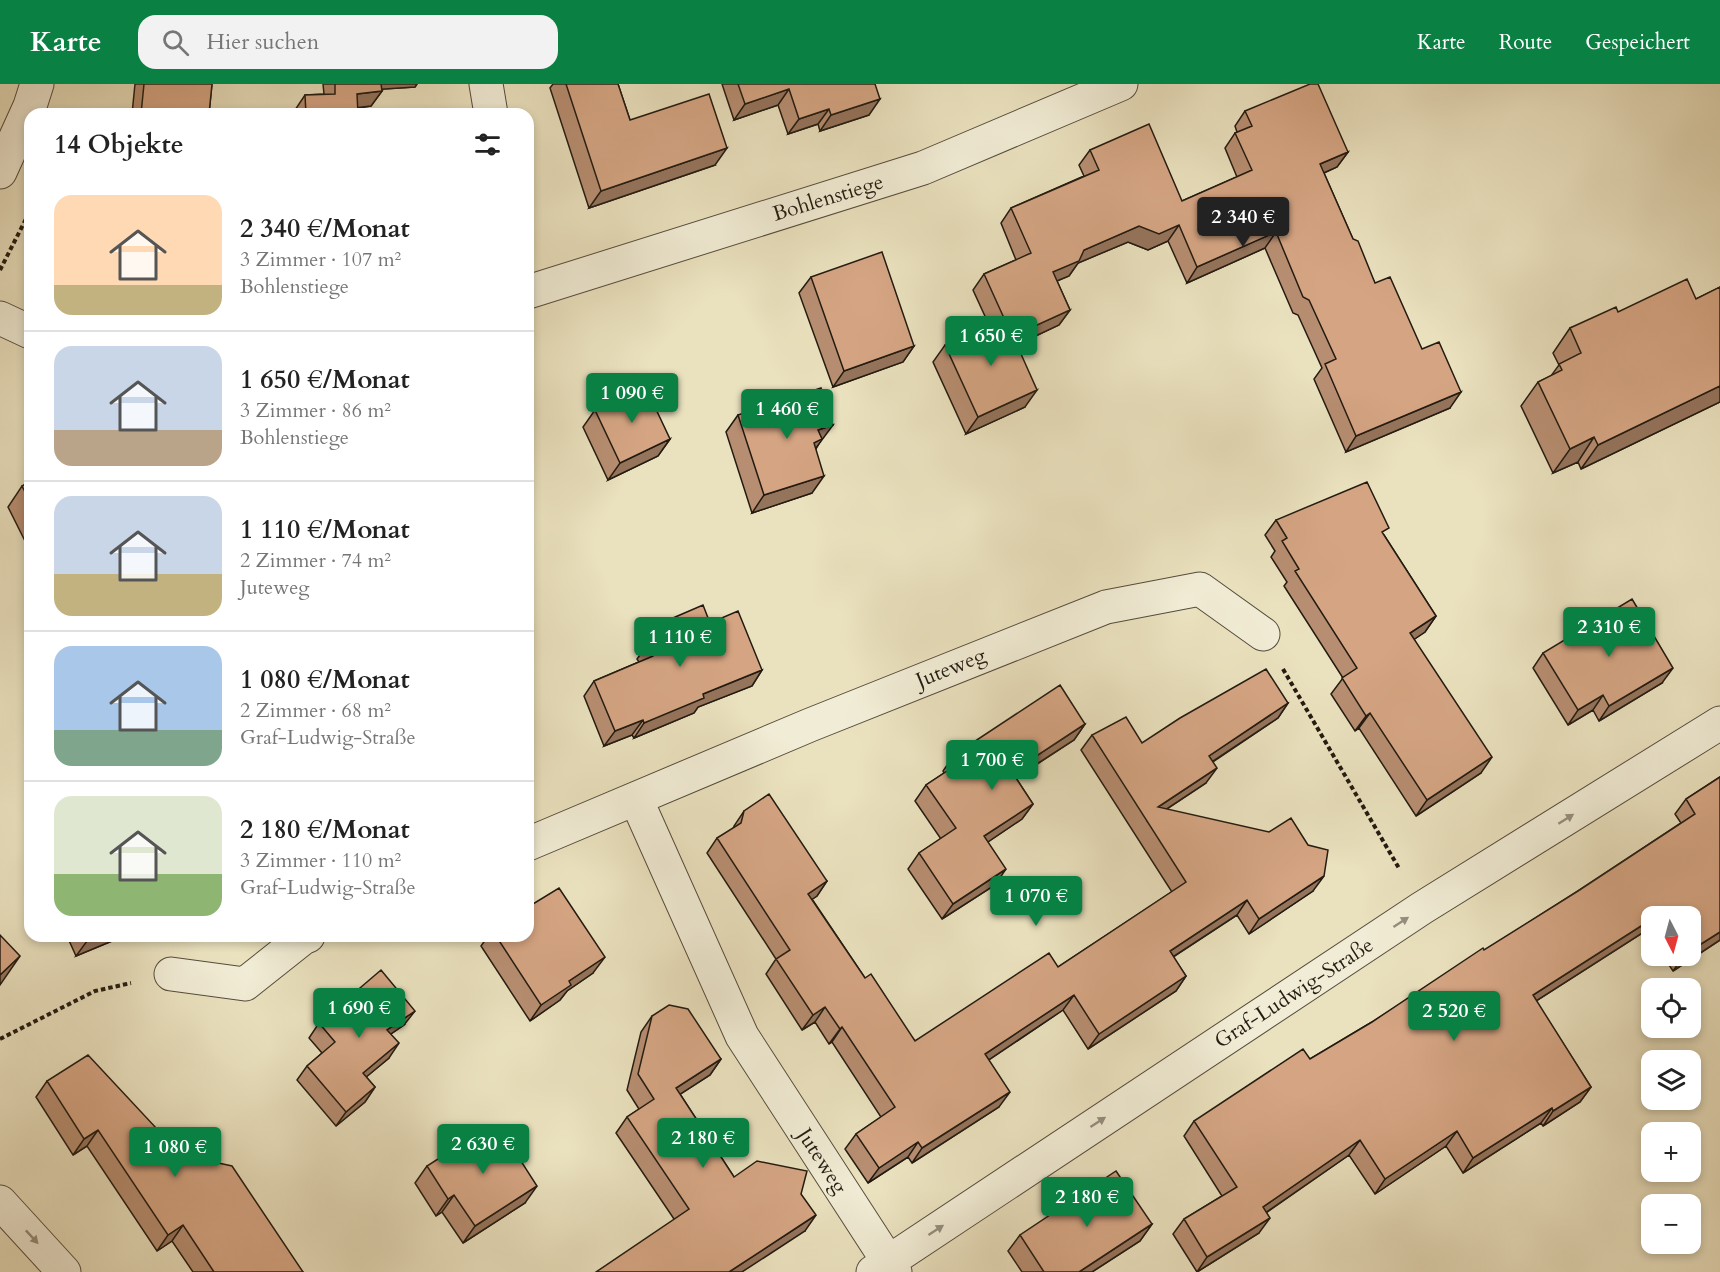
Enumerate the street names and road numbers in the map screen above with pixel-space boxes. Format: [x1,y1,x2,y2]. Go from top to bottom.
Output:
street label: Bohlenstiege [769,167,887,229]
street label: Juteweg [909,641,990,696]
street label: Graf-Ludwig-Straße [1209,931,1379,1055]
street label: Juteweg [788,1120,854,1200]

